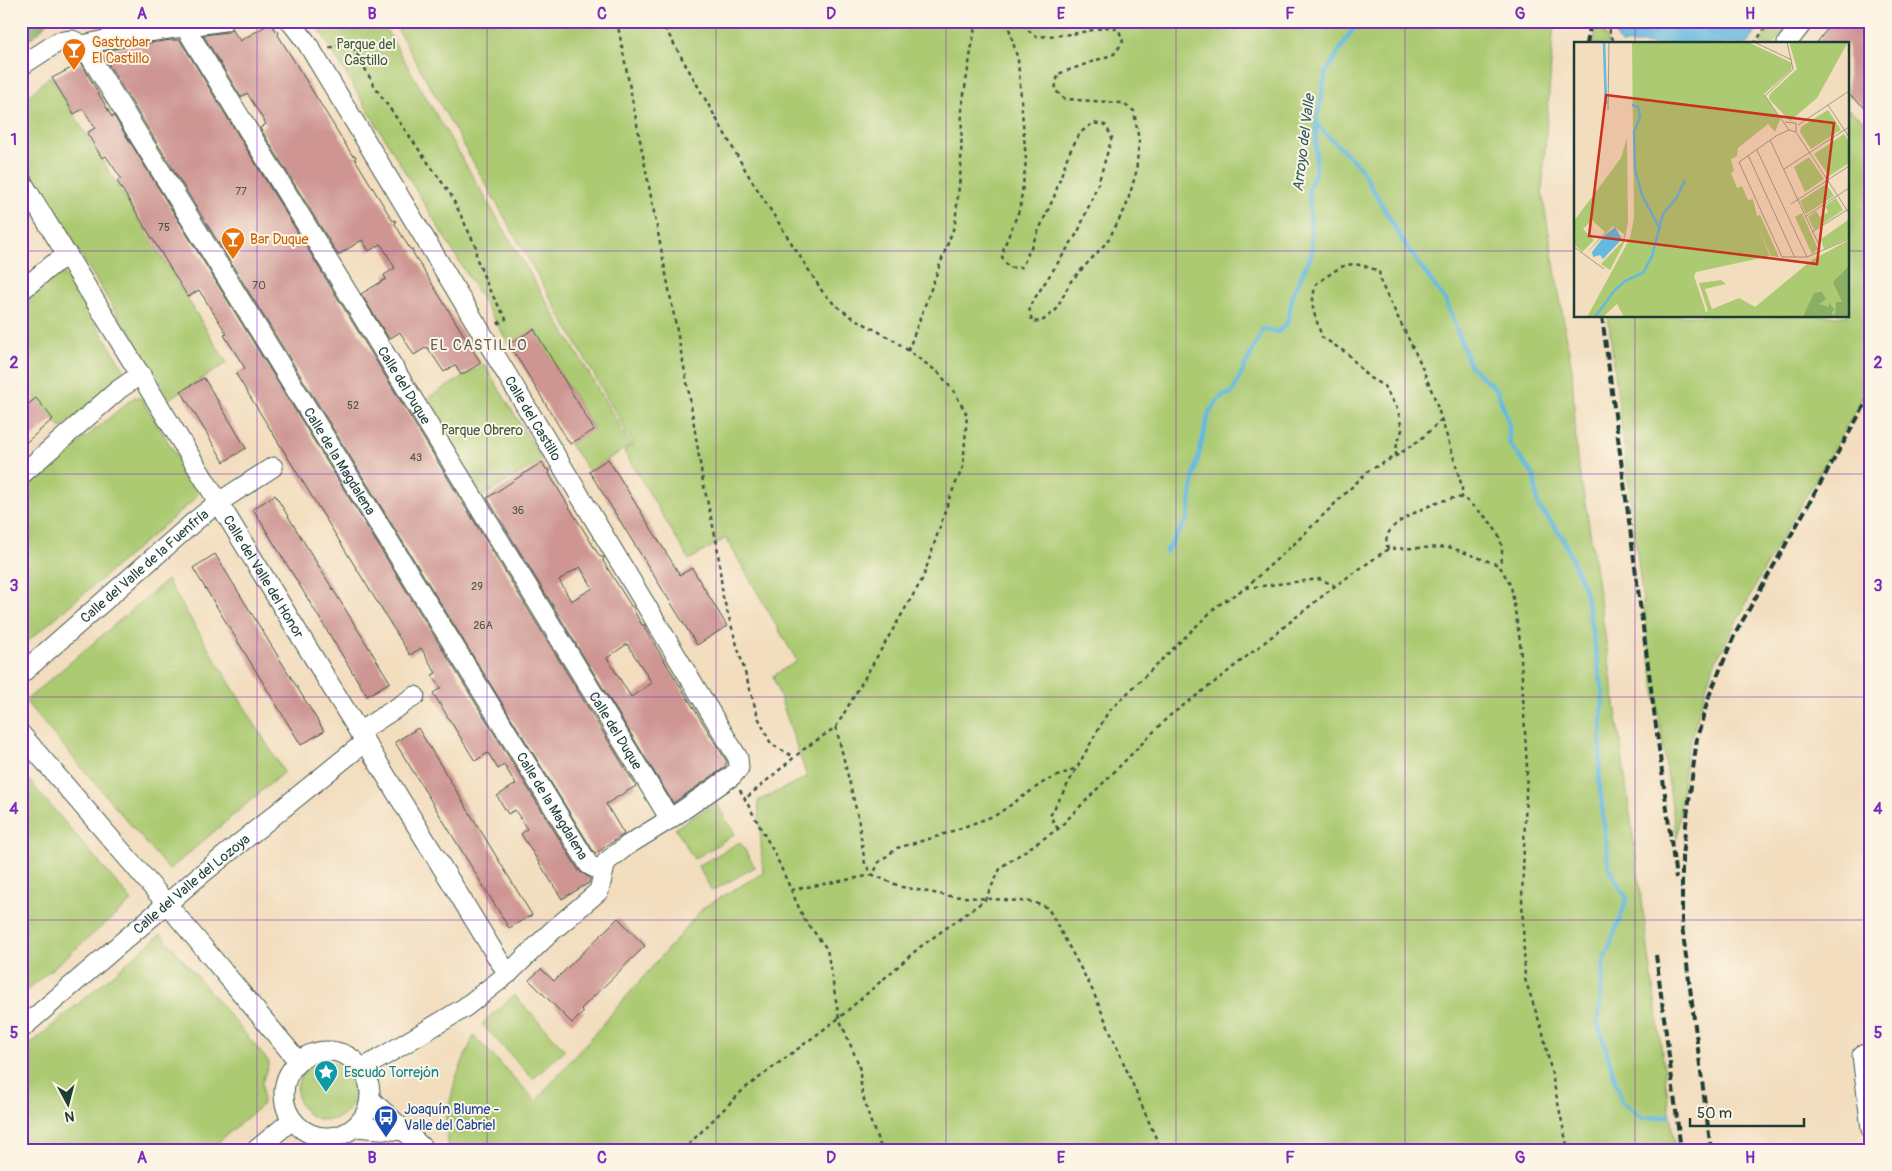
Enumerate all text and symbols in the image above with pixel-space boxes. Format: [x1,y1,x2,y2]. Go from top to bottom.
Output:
text: A [137,4,148,24]
text: B [367,4,377,24]
text: C [597,4,607,24]
text: D [826,4,836,24]
text: E [1057,4,1066,24]
text: F [1285,4,1295,24]
text: G [1515,4,1526,24]
text: H [1745,4,1755,24]
place label: Gastrobar El Castillo [92,34,150,67]
park label: Parque del Castillo [336,36,396,69]
bar icon: Gastrobar El Castillo [61,37,87,71]
inset map [1574,42,1850,318]
water label: Arroyo del Valle [1289,92,1320,193]
text: 1 [11,130,17,150]
text: 1 [1875,130,1881,150]
house number: 77 [235,185,247,198]
house number: 75 [158,221,170,234]
bar icon: Bar Duque [220,226,246,260]
place label: Bar Duque [250,231,309,248]
house number: 70 [252,279,266,292]
district label: EL CASTILLO [430,336,528,355]
street label: Calle del Duque [374,343,435,427]
text: 2 [10,353,19,373]
text: 2 [1874,353,1883,373]
street label: Calle del Castillo [501,373,565,464]
house number: 52 [347,399,359,412]
street label: Calle de la Magdalena [300,404,379,518]
park label: Parque Obrero [441,422,523,439]
house number: 43 [410,451,422,464]
house number: 36 [512,504,524,517]
street label: Calle del Valle de la Fuenfría [77,505,212,626]
street label: Calle del Valle del Honor [220,512,308,641]
text: 3 [10,576,19,596]
text: 3 [1874,576,1883,596]
house number: 29 [471,580,483,593]
house number: 26A [473,619,493,632]
street label: Calle del Duque [586,689,646,773]
street label: Calle de la Magdalena [513,749,592,863]
text: 4 [9,799,19,819]
text: 4 [1873,799,1883,819]
street label: Calle del Valle del Lozoya [130,830,253,937]
text: 5 [10,1023,19,1043]
text: 5 [1874,1023,1883,1043]
place icon: Escudo Torrejón [313,1059,339,1093]
place label: Escudo Torrejón [344,1064,439,1081]
north arrow [42,1078,92,1128]
scale bar [1690,1096,1803,1128]
place label: Joaquín Blume - Valle del Cabriel [404,1101,499,1134]
bus stop icon: Joaquín Blume - Valle del Cabriel [373,1104,399,1138]
text: 50 m [1697,1104,1732,1123]
text: N [64,1107,75,1125]
text: A [137,1148,148,1168]
text: B [367,1148,377,1168]
text: C [597,1148,607,1168]
text: D [826,1148,836,1168]
text: E [1057,1148,1066,1168]
text: F [1285,1148,1295,1168]
text: G [1515,1148,1526,1168]
text: H [1745,1148,1755,1168]

